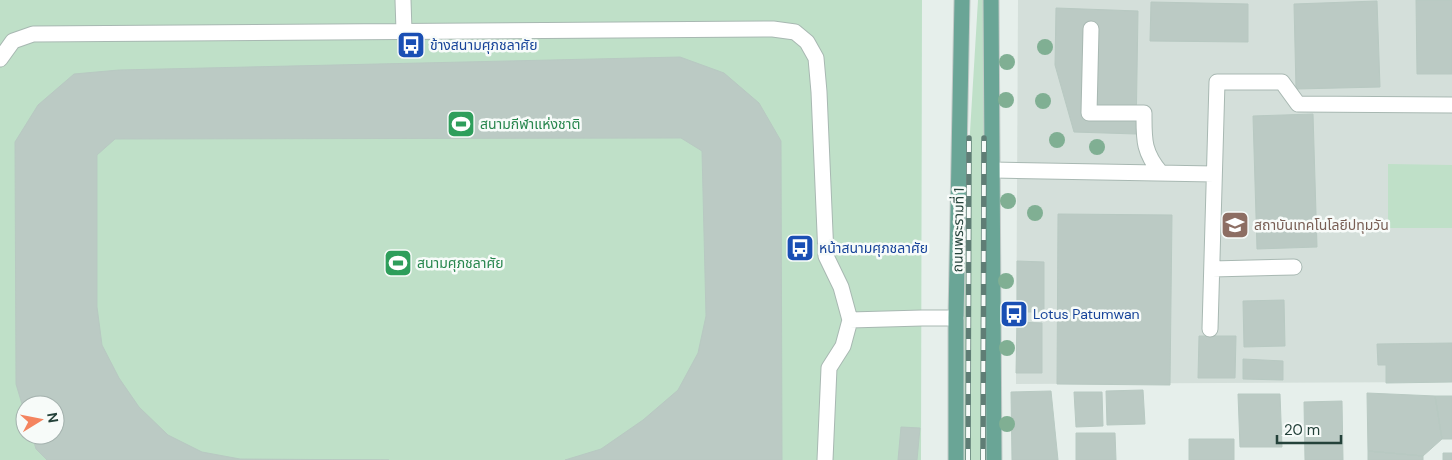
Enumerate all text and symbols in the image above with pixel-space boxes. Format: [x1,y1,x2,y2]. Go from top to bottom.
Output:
bus stop icon: ข้างสนามศุภชลาศัย [396,30,426,60]
place label: ข้างสนามศุภชลาศัย [430,36,537,54]
sports icon: สนามกีฬาแห่งชาติ [446,109,476,139]
place label: สนามกีฬาแห่งชาติ [480,115,580,133]
street label: ถนนพระรามที่ 1 [947,188,968,272]
school or university icon: สถาบันเทคโนโลยีปทุมวัน [1220,210,1250,240]
place label: สถาบันเทคโนโลยีปทุมวัน [1254,216,1389,234]
bus stop icon: หน้าสนามศุภชลาศัย [785,233,815,263]
place label: หน้าสนามศุภชลาศัย [819,239,928,257]
sports icon: สนามศุภชลาศัย [383,248,413,278]
place label: สนามศุภชลาศัย [417,254,504,272]
bus stop icon: Lotus Patumwan [999,299,1029,329]
place label: Lotus Patumwan [1033,305,1140,323]
north arrow [15,395,65,445]
text: N [43,411,63,424]
scale bar [1277,412,1341,444]
text: 20 m [1284,420,1320,440]

